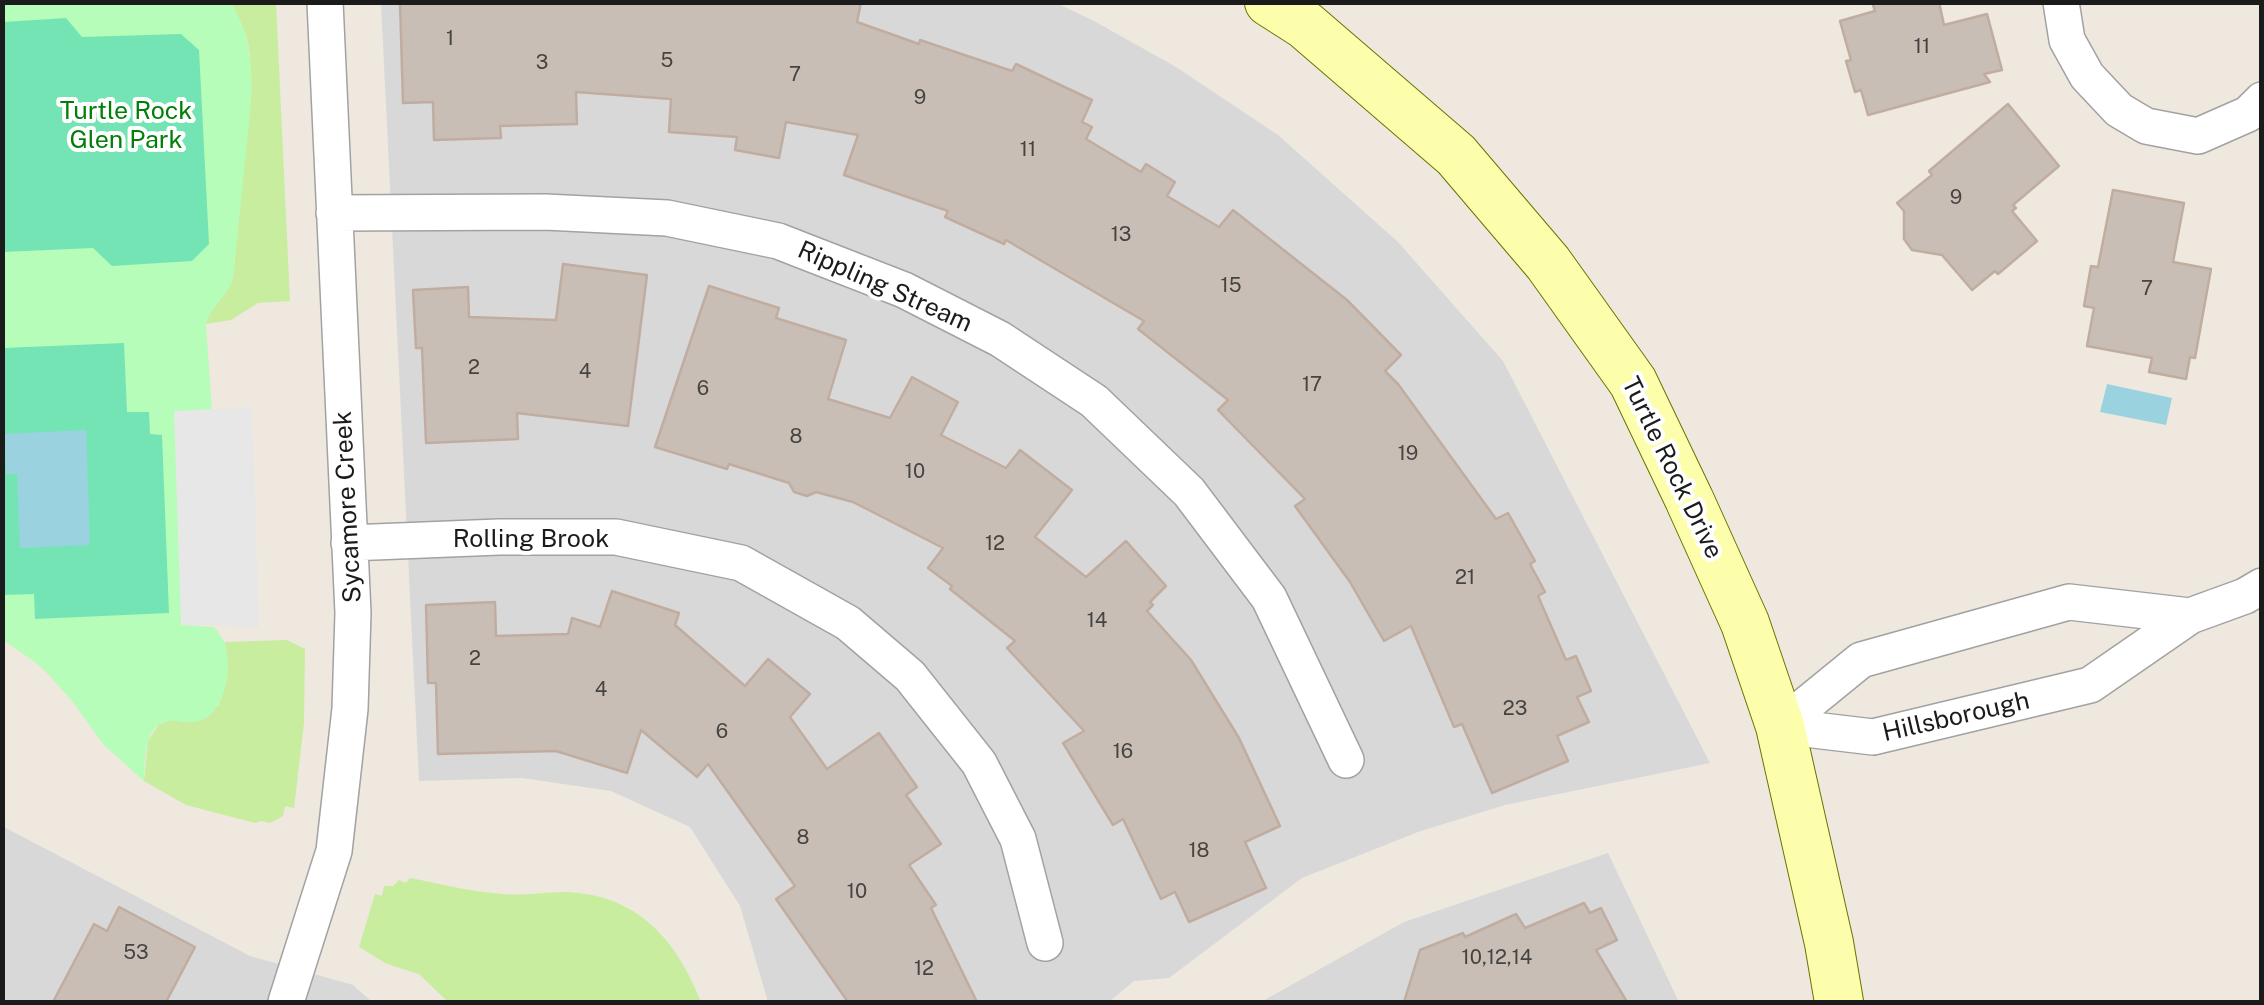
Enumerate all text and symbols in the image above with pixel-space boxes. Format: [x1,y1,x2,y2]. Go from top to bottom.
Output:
house number: 1 [446,27,454,51]
house number: 11 [1914,35,1930,59]
house number: 5 [661,49,673,73]
house number: 3 [536,51,548,75]
house number: 7 [789,63,801,87]
house number: 9 [914,86,926,110]
park label: Turtle Rock Glen Park [60,96,192,155]
house number: 11 [1020,138,1036,162]
house number: 9 [1950,186,1962,210]
house number: 13 [1111,223,1131,247]
street label: Rippling Stream [793,235,977,339]
house number: 15 [1221,274,1241,298]
house number: 7 [2141,277,2153,301]
house number: 2 [468,356,480,380]
house number: 4 [579,360,591,384]
street label: Turtle Rock Drive [1615,372,1729,564]
house number: 17 [1302,373,1322,397]
house number: 6 [697,377,709,401]
street label: Sycamore Creek [328,410,368,604]
house number: 8 [790,425,802,449]
house number: 19 [1398,442,1418,466]
house number: 10 [905,460,925,484]
street label: Rolling Brook [453,524,609,554]
house number: 12 [985,532,1005,556]
house number: 21 [1455,566,1475,590]
house number: 14 [1087,609,1107,633]
house number: 2 [469,647,481,671]
house number: 4 [595,678,607,702]
street label: Hillsborough [1880,686,2032,748]
house number: 23 [1503,697,1527,721]
house number: 6 [716,720,728,744]
house number: 16 [1113,740,1133,764]
house number: 8 [797,826,809,850]
house number: 18 [1188,839,1210,863]
house number: 10 [847,880,867,904]
house number: 53 [123,941,149,965]
house number: 10,12,14 [1462,946,1532,970]
house number: 12 [914,957,934,981]

